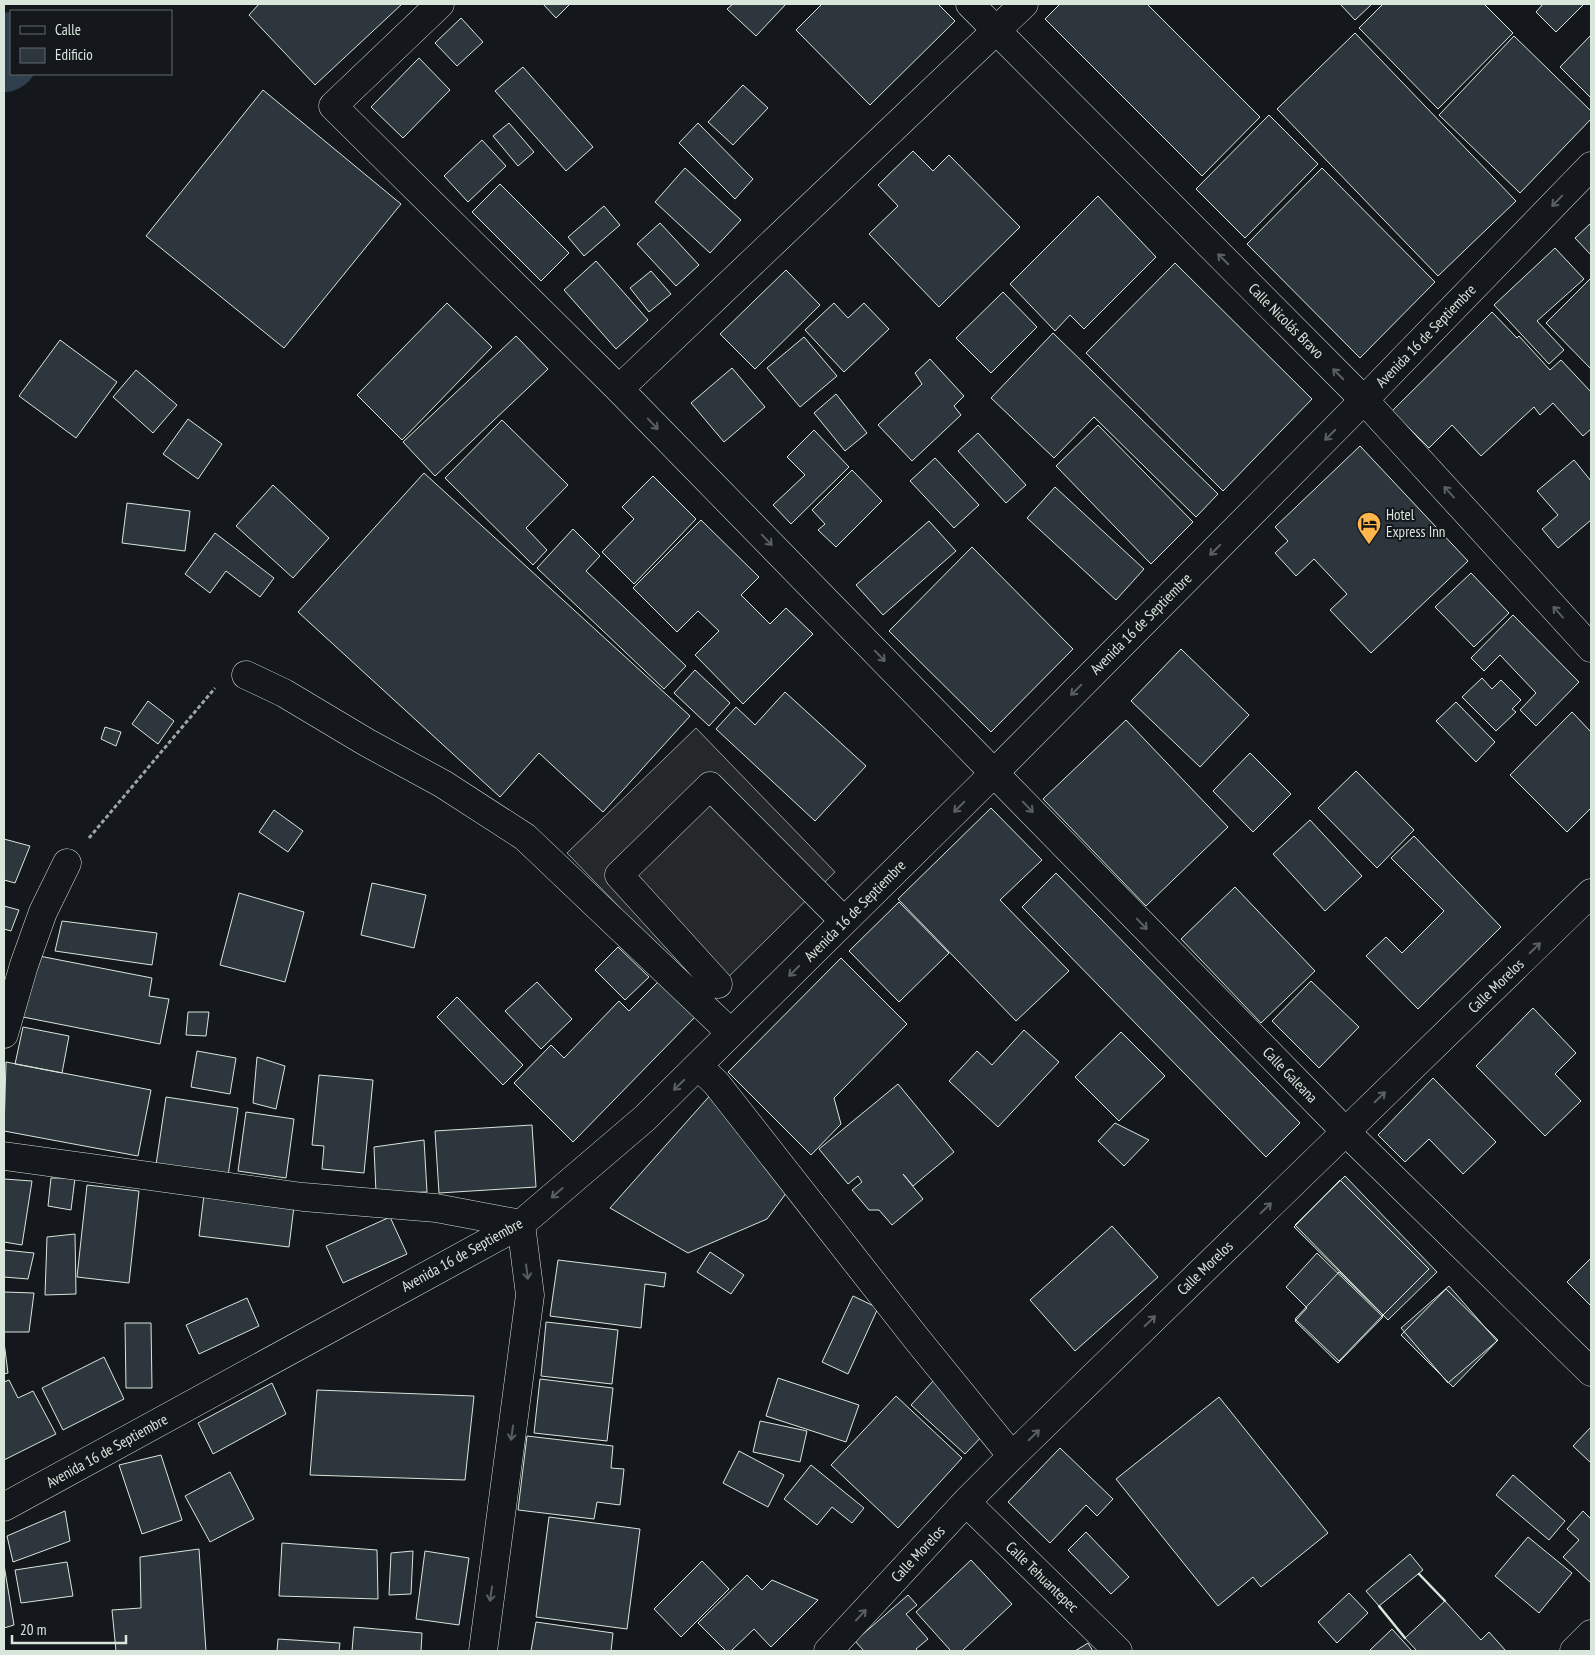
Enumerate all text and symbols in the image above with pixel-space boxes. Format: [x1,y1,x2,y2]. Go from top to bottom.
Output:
legend [10,10,172,75]
text: Calle [55,20,81,39]
text: Edificio [55,45,93,64]
one-way arrow [1551,194,1563,207]
one-way arrow [1217,252,1229,265]
street label: Calle Nicolás Bravo [1245,279,1328,362]
street label: Avenida 16 de Septiembre [1372,280,1480,391]
one-way arrow [1332,367,1344,380]
one-way arrow [647,418,659,430]
one-way arrow [1324,428,1336,441]
one-way arrow [1443,486,1455,499]
place label: Hotel Express Inn [1386,505,1445,541]
hotel icon: Hotel Express Inn [1356,511,1382,545]
one-way arrow [761,534,773,547]
one-way arrow [1209,544,1221,556]
street label: Avenida 16 de Septiembre [1086,569,1195,678]
one-way arrow [1552,606,1564,619]
one-way arrow [874,650,886,663]
one-way arrow [1070,684,1082,696]
one-way arrow [953,801,966,813]
one-way arrow [1022,801,1034,814]
street label: Avenida 16 de Septiembre [800,856,909,965]
one-way arrow [1136,917,1148,930]
one-way arrow [1528,942,1541,954]
street label: Calle Morelos [1464,954,1528,1017]
one-way arrow [788,965,800,977]
street label: Calle Galeana [1259,1043,1322,1107]
one-way arrow [672,1079,685,1091]
one-way arrow [1374,1091,1386,1103]
one-way arrow [551,1187,564,1198]
one-way arrow [1260,1202,1273,1214]
street label: Avenida 16 de Septiembre [398,1213,526,1296]
street label: Calle Morelos [1173,1236,1237,1299]
one-way arrow [522,1264,532,1280]
one-way arrow [1144,1315,1156,1327]
street label: Avenida 16 de Septiembre [43,1409,171,1492]
one-way arrow [507,1425,517,1441]
one-way arrow [1028,1429,1040,1441]
street label: Calle Morelos [887,1521,949,1586]
street label: Calle Tehuantepec [1002,1537,1083,1617]
one-way arrow [486,1586,496,1602]
one-way arrow [855,1609,867,1622]
scale bar [12,1612,126,1644]
text: 20 m [20,1620,46,1639]

